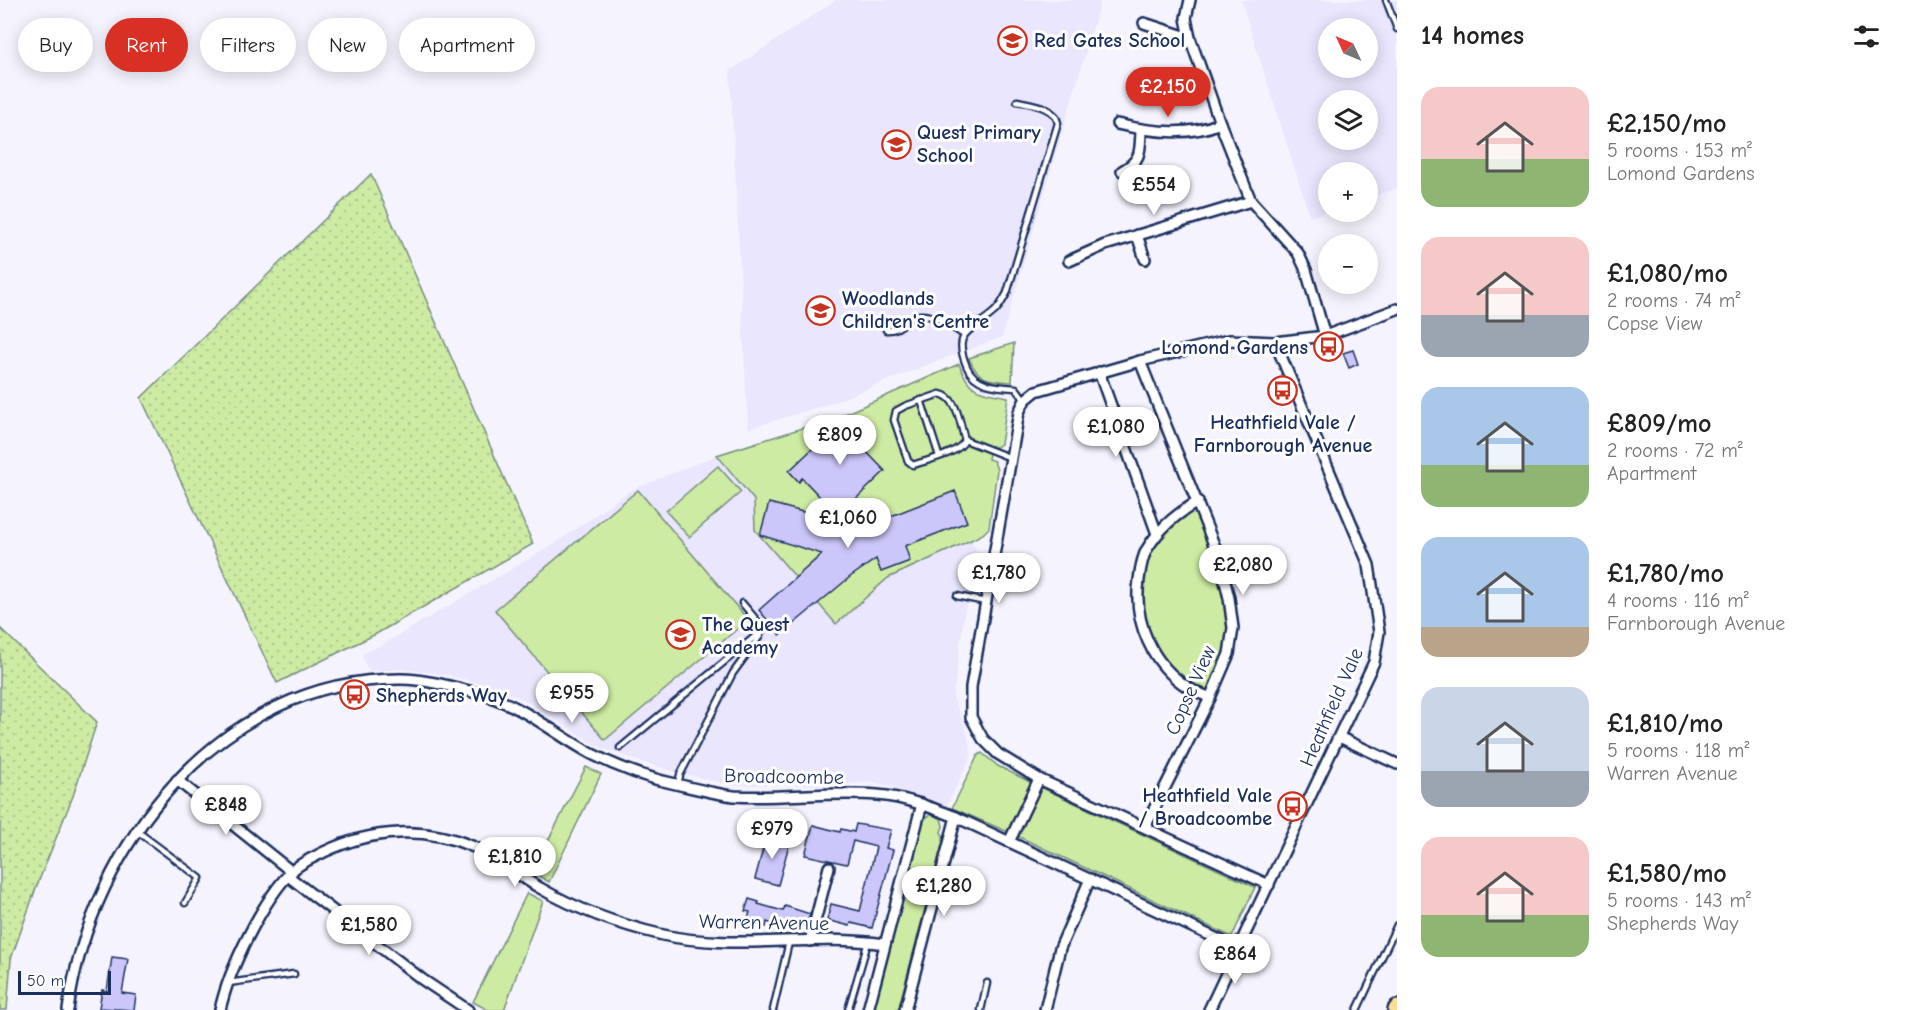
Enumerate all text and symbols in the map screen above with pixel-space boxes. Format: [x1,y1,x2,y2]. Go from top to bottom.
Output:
chip: Buy [18,18,93,72]
chip: Rent [105,18,188,72]
chip: Filters [200,18,296,72]
chip: New [308,18,387,72]
chip: Apartment [399,18,535,72]
north arrow [1318,18,1378,78]
map controls [1318,18,1378,294]
icon: filters [1850,20,1883,53]
text: 14 homes [1421,21,1524,51]
school or university icon: Red Gates School [997,24,1029,56]
place label: Red Gates School [1034,29,1185,52]
pin: £2,150 [1119,67,1217,118]
text: £2,150 [1140,75,1196,98]
button: layers [1318,90,1378,150]
text: £2,150/mo [1607,109,1726,139]
icon: home [1469,111,1541,183]
place label: Quest Primary School [917,121,1041,167]
school or university icon: Quest Primary School [880,128,912,160]
text: 5 rooms · 153 m² [1607,139,1752,162]
button: + [1318,162,1378,222]
text: Lomond Gardens [1607,162,1755,185]
pin: £554 [1118,165,1190,216]
text: £554 [1132,173,1176,196]
button: − [1318,234,1378,294]
text: £1,080/mo [1607,259,1728,289]
icon: home [1469,261,1541,333]
place label: Woodlands Children's Centre [842,287,989,333]
text: 2 rooms · 74 m² [1607,289,1740,312]
school or university icon: Woodlands Children's Centre [805,294,837,326]
text: Copse View [1607,312,1703,335]
bus stop icon: Lomond Gardens [1313,331,1345,363]
place label: Lomond Gardens [1161,336,1308,359]
bus stop icon: Heathfield Vale / Farnborough Avenue [1267,375,1299,407]
pin: £1,080 [1067,407,1165,458]
text: £809/mo [1607,409,1711,439]
place label: Heathfield Vale / Farnborough Avenue [1194,411,1373,457]
icon: home [1469,411,1541,483]
pin: £809 [804,415,876,466]
text: £1,080 [1087,415,1145,438]
text: £809 [817,423,863,446]
text: 2 rooms · 72 m² [1607,439,1743,462]
text: Apartment [1607,462,1697,485]
pin: £1,060 [799,498,897,549]
text: £1,060 [819,506,877,529]
pin: £2,080 [1194,545,1292,596]
pin: £1,780 [950,553,1048,604]
text: £2,080 [1213,553,1273,576]
text: £1,780/mo [1607,559,1724,589]
text: £1,780 [972,561,1026,584]
icon: home [1469,561,1541,633]
text: 4 rooms · 116 m² [1607,589,1749,612]
text: Farnborough Avenue [1607,612,1785,635]
place label: The Quest Academy [702,613,790,659]
school or university icon: The Quest Academy [665,619,697,651]
street label: Copse View [1161,642,1220,739]
street label: Heathfield Vale [1295,644,1368,770]
pin: £955 [536,673,608,724]
bus stop icon: Shepherds Way [339,679,371,711]
text: £955 [550,681,594,704]
place label: Shepherds Way [376,684,508,707]
text: £1,810/mo [1607,709,1723,739]
icon: home [1469,711,1541,783]
text: 5 rooms · 118 m² [1607,739,1749,762]
text: Warren Avenue [1607,762,1737,785]
street label: Broadcoombe [724,764,844,789]
place label: Heathfield Vale / Broadcoombe [1139,784,1272,830]
pin: £848 [190,785,262,836]
bus stop icon: Heathfield Vale / Broadcoombe [1277,790,1309,822]
text: £848 [204,793,248,816]
pin: £979 [736,809,808,860]
text: £979 [751,817,793,840]
pin: £1,810 [466,837,564,888]
text: £1,810 [488,845,542,868]
text: £1,580/mo [1607,859,1727,889]
icon: home [1469,861,1541,933]
pin: £1,280 [895,866,993,917]
text: £1,280 [916,874,972,897]
text: 5 rooms · 143 m² [1607,889,1751,912]
pin: £1,580 [320,905,418,956]
street label: Warren Avenue [699,910,829,935]
text: Shepherds Way [1607,912,1738,935]
text: £1,580 [340,913,398,936]
pin: £864 [1199,934,1271,985]
text: £864 [1213,942,1257,965]
scale bar [18,968,111,996]
text: 50 m [27,972,64,990]

